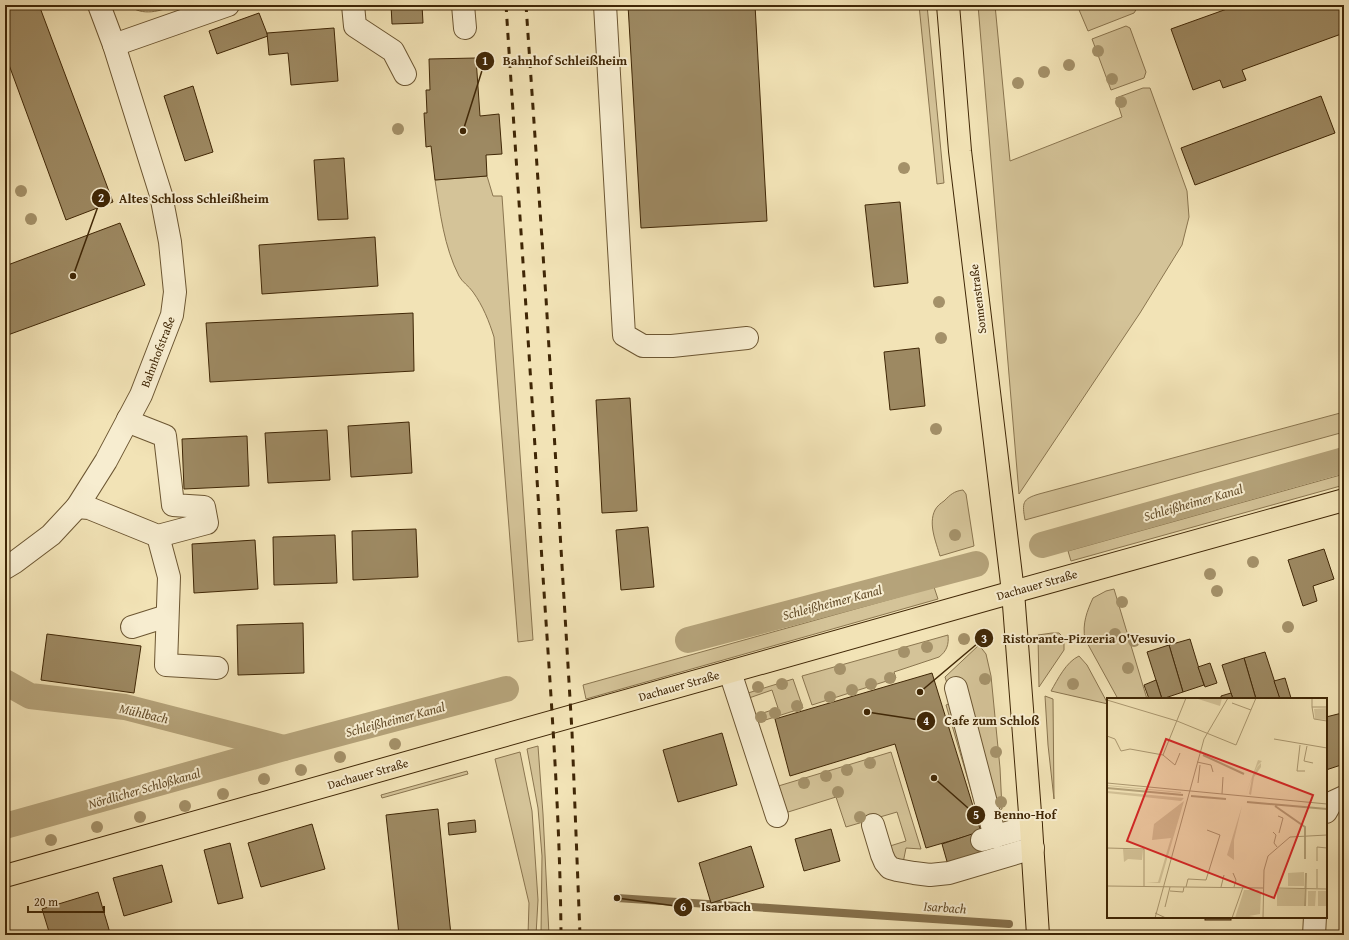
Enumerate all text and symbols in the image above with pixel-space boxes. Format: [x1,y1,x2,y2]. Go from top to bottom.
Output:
callout: Bahnhof Schleißheim [475,48,636,73]
text: Bahnhof Schleißheim [503,51,628,70]
text: 1 [482,52,488,69]
callout: Altes Schloss Schleißheim [91,186,277,211]
text: 2 [98,189,104,206]
text: Altes Schloss Schleißheim [119,189,270,208]
street label: Sonnenstraße [965,263,990,335]
street label: Bahnhofstraße [136,314,179,390]
water label: Schleißheimer Kanal [1141,479,1245,526]
street label: Dachauer Straße [994,565,1080,604]
water label: Schleißheimer Kanal [780,580,884,625]
callout: Ristorante-Pizzeria O'Vesuvio [974,626,1183,651]
text: Ristorante-Pizzeria O'Vesuvio [1003,629,1175,648]
text: 3 [981,630,987,647]
street label: Dachauer Straße [636,666,722,705]
water label: Schleißheimer Kanal [343,697,447,742]
inset map [1107,698,1327,918]
water label: Mühlbach [117,699,171,728]
callout: Cafe zum Schloß [916,708,1047,733]
text: Cafe zum Schloß [944,711,1040,730]
text: 4 [923,712,929,729]
street label: Dachauer Straße [325,754,411,793]
water label: Nördlicher Schloßkanal [86,763,202,814]
callout: Benno-Hof [966,802,1064,827]
text: Benno-Hof [994,805,1057,824]
text: 5 [973,806,979,823]
scale bar [28,888,104,914]
text: 20 m [34,893,58,910]
callout: Isarbach [673,894,759,919]
text: Isarbach [701,897,751,916]
water label: Isarbach [923,897,968,919]
text: 6 [680,898,686,915]

